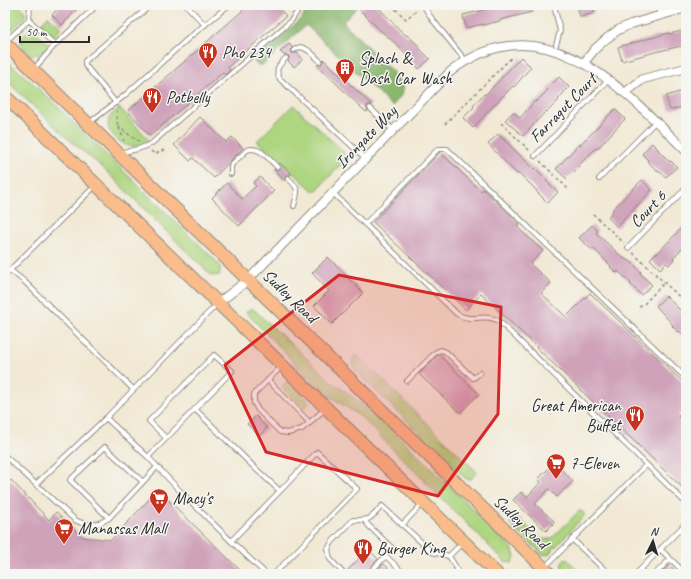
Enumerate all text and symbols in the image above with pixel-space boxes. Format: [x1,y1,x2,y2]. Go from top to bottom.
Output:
scale bar [20,18,89,44]
text: 50 m [26,24,48,40]
restaurant icon: Pho 234 [197,41,219,69]
place label: Pho 234 [222,42,273,63]
place label: Splash & Dash Car Wash [359,48,453,89]
building icon: Splash & Dash Car Wash [334,57,356,85]
street label: Farragut Court [525,67,603,147]
restaurant icon: Potbelly [141,86,163,114]
place label: Potbelly [166,87,211,108]
street label: Irongate Way [331,100,402,173]
street label: Court 6 [625,185,672,232]
street label: Sudley Road [258,265,324,329]
place label: Great American Buffet [531,395,623,436]
restaurant icon: Great American Buffet [624,404,646,432]
supermarket icon: 7-Eleven [545,452,567,480]
place label: 7-Eleven [570,453,621,474]
supermarket icon: Macy's [148,487,170,515]
place label: Macy's [173,488,214,509]
street label: Sudley Road [489,491,555,555]
supermarket icon: Manassas Mall [53,517,75,545]
place label: Manassas Mall [78,518,169,539]
north arrow [633,521,673,561]
text: N [650,524,660,538]
restaurant icon: Burger King [352,537,374,565]
place label: Burger King [377,538,447,559]

